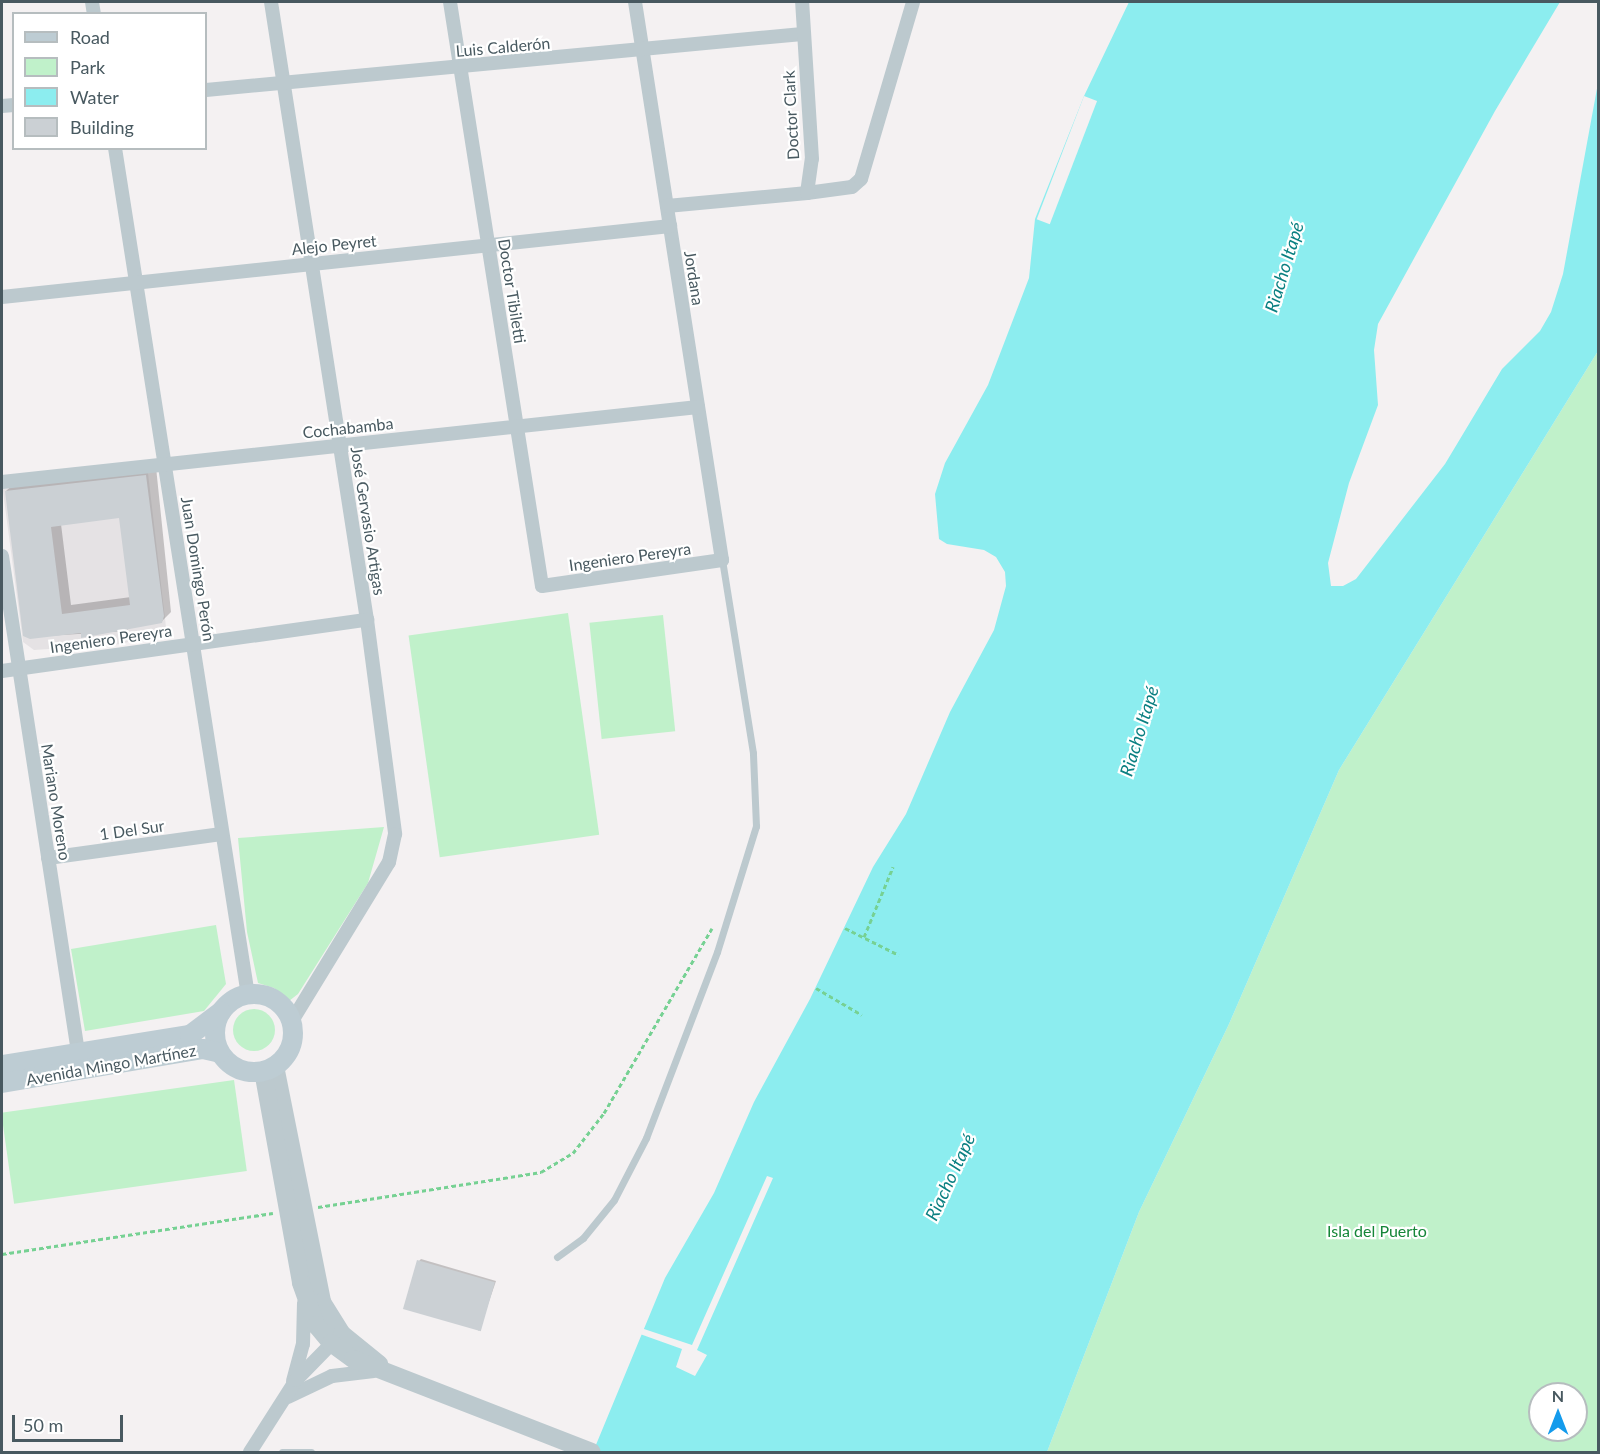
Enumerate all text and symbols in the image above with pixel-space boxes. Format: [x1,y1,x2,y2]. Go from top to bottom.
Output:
legend [12,12,207,150]
text: Road [70,26,110,48]
street label: Luis Calderón [455,33,551,61]
text: Park [70,56,105,78]
street label: Doctor Clark [779,70,803,160]
text: Water [70,86,119,108]
text: Building [70,116,134,138]
water label: Riacho Itapé [1260,219,1308,315]
street label: Alejo Peyret [291,231,377,259]
street label: Doctor Tibiletti [494,237,530,345]
street label: Jordana [680,249,708,307]
street label: Cochabamba [302,414,394,442]
street label: José Gervasio Artigas [347,445,389,597]
street label: Juan Domingo Perón [177,495,219,643]
street label: Ingeniero Pereyra [568,539,692,575]
street label: Ingeniero Pereyra [49,621,173,657]
water label: Riacho Itapé [1115,683,1163,779]
street label: Mariano Moreno [37,742,75,862]
street label: 1 Del Sur [98,816,166,844]
street label: Avenida Mingo Martínez [25,1041,197,1089]
water label: Riacho Itapé [921,1130,979,1224]
park label: Isla del Puerto [1327,1221,1427,1241]
north arrow [1528,1382,1588,1442]
text: N [1552,1386,1564,1405]
scale bar [15,1403,126,1441]
text: 50 m [23,1414,63,1436]

